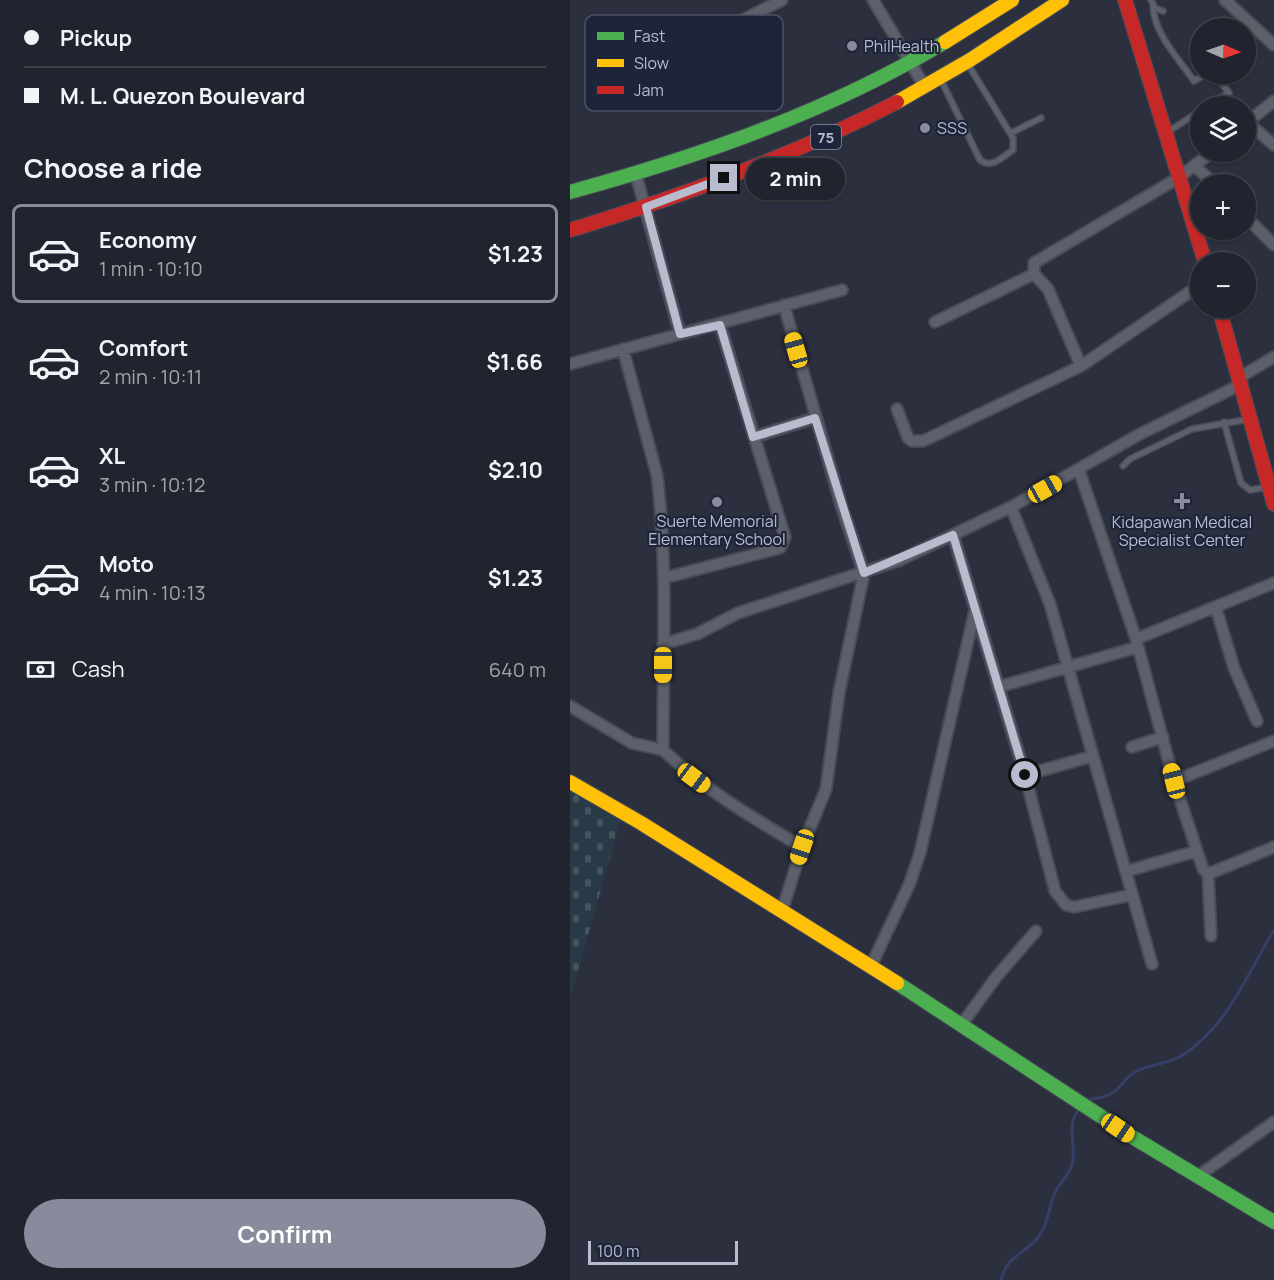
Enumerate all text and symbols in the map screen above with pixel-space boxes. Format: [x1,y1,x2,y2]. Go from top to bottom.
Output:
legend [585,15,783,111]
north arrow [1190,18,1256,84]
map controls [1190,18,1256,318]
text: Pickup [60,23,132,53]
text: Fast [634,25,665,47]
place label: PhilHealth [864,35,939,57]
marker: PhilHealth [845,39,859,53]
text: Slow [634,52,669,74]
text: Jam [634,79,664,101]
text: M. L. Quezon Boulevard [60,81,305,111]
button: layers [1190,96,1256,162]
place label: SSS [937,117,967,139]
marker: SSS [918,121,932,135]
road number: 75 [811,125,841,149]
text: Choose a ride [24,149,202,186]
callout: 2 min [745,157,844,199]
route end [710,164,737,191]
text: 2 min [769,165,822,192]
button: + [1190,174,1256,240]
text: Economy [99,225,197,255]
icon: car [27,227,81,281]
text: $1.23 [488,239,543,269]
button: − [1190,252,1256,318]
text: 1 min · 10:10 [99,255,203,282]
car [782,330,810,370]
text: Comfort [99,333,188,363]
icon: car [27,335,81,389]
text: $1.66 [486,347,543,377]
text: 2 min · 10:11 [99,363,202,390]
text: XL [99,441,125,471]
icon: car [27,443,81,497]
text: $2.10 [488,455,543,485]
text: 3 min · 10:12 [99,471,205,498]
car [1025,472,1065,506]
marker: Kidapawan Medical Specialist Center [1173,492,1191,510]
marker: Suerte Memorial Elementary School [710,495,724,509]
place label: Suerte Memorial Elementary School [648,510,786,550]
place label: Kidapawan Medical Specialist Center [1112,511,1252,551]
text: Moto [99,549,154,579]
icon: car [27,551,81,605]
text: $1.23 [488,563,543,593]
text: 4 min · 10:13 [99,579,206,606]
car [654,647,672,683]
icon: cash [24,653,57,686]
text: Cash [72,654,125,684]
text: 640 m [489,656,546,683]
car [674,760,714,796]
route start [1011,761,1038,788]
car [1161,761,1187,801]
car [788,827,816,867]
car [1098,1110,1138,1146]
button: Confirm [24,1199,546,1268]
scale bar [588,1238,738,1266]
text: 100 m [597,1240,640,1262]

